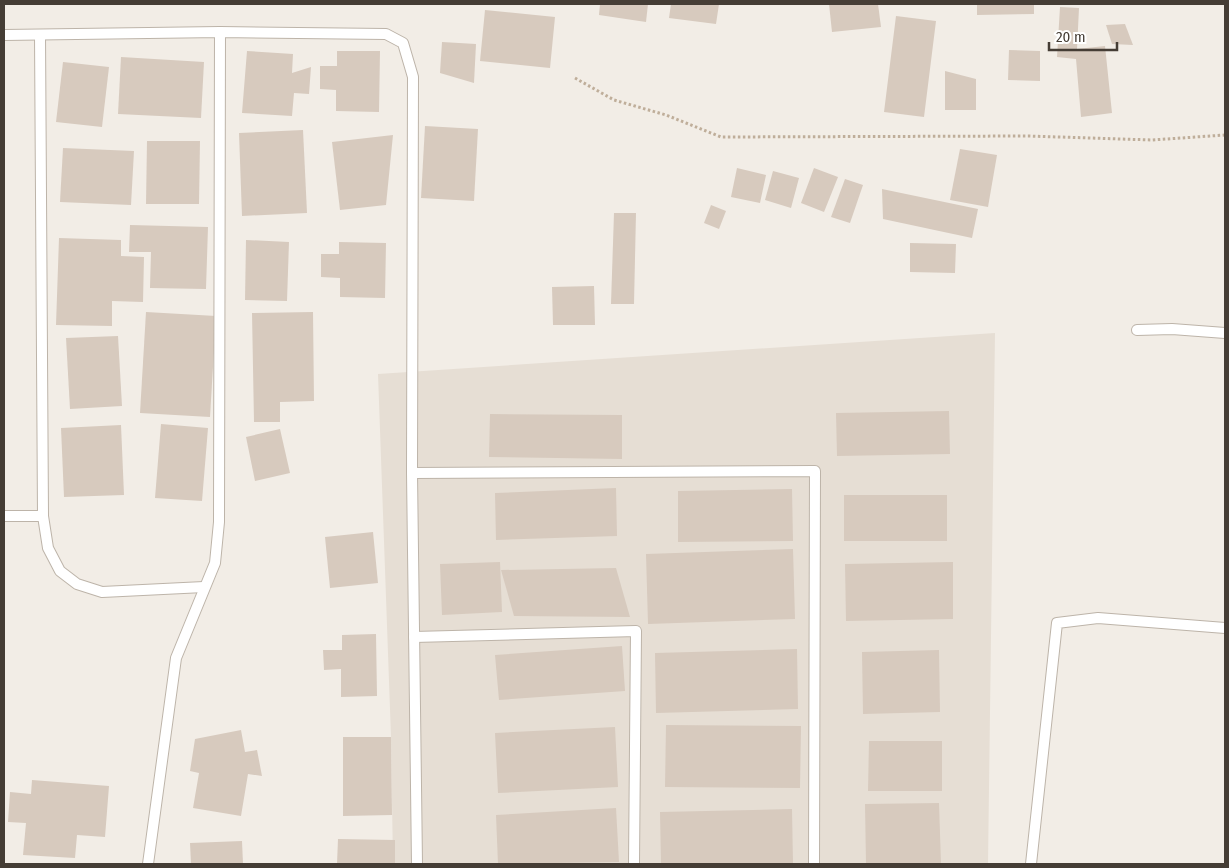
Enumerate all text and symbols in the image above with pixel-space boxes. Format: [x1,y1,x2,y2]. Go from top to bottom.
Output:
scale bar [1049,20,1116,52]
text: 20 m [1056,28,1086,46]

